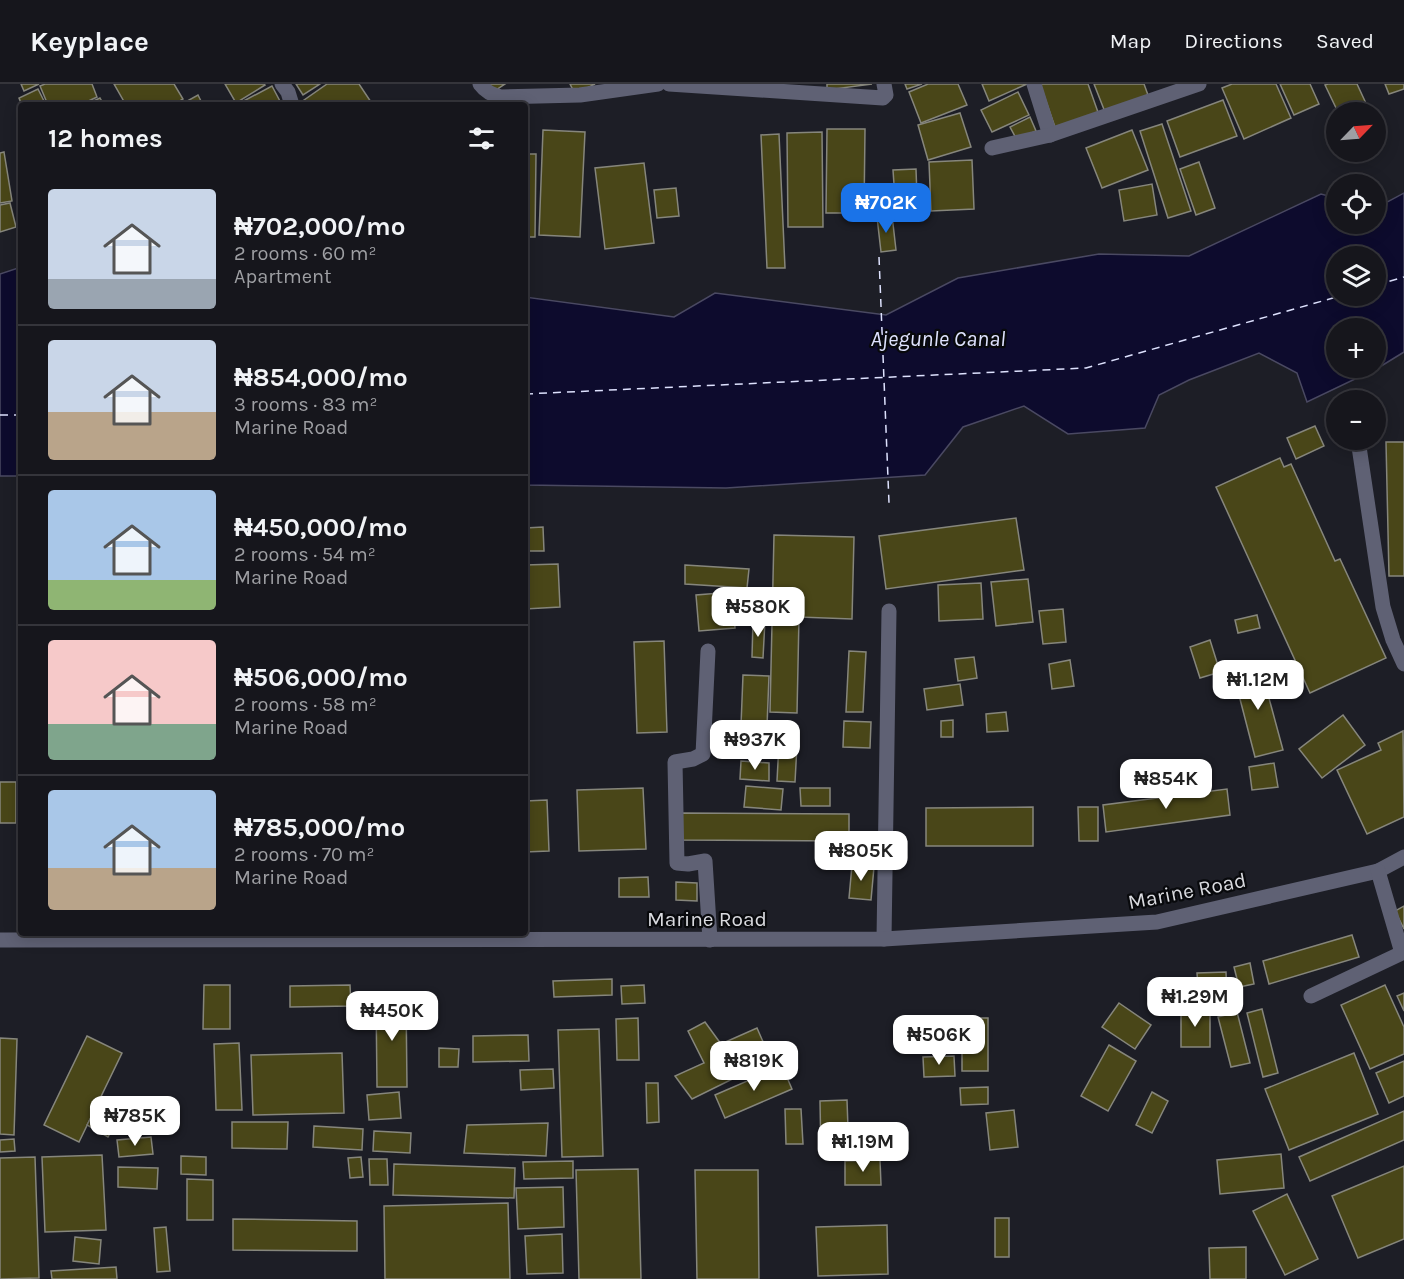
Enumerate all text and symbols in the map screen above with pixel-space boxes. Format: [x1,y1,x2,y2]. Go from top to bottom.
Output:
text: Keyplace [30,25,149,58]
text: Map [1110,29,1151,53]
text: Directions [1184,29,1283,53]
text: Saved [1316,29,1374,53]
north arrow [1326,102,1386,162]
map controls [1326,102,1386,450]
icon: filters [465,122,498,155]
text: 12 homes [48,123,163,154]
button: locate [1326,174,1386,234]
pin: ₦702K [844,183,928,234]
text: ₦702K [855,191,917,214]
text: ₦702,000/mo [234,211,405,242]
icon: home [96,213,168,285]
text: 2 rooms · 60 m² [234,242,377,265]
button: layers [1326,246,1386,306]
text: Apartment [234,265,332,288]
button: + [1326,318,1386,378]
water label: Ajegunle Canal [870,326,1006,352]
text: ₦854,000/mo [234,362,408,393]
icon: home [96,364,168,436]
button: − [1326,390,1386,450]
text: 3 rooms · 83 m² [234,393,378,416]
text: Marine Road [234,416,348,439]
text: ₦450,000/mo [234,512,407,543]
icon: home [96,514,168,586]
text: 2 rooms · 54 m² [234,543,376,566]
text: Marine Road [234,566,348,589]
pin: ₦580K [716,587,800,638]
text: ₦580K [726,595,790,618]
pin: ₦1.12M [1209,660,1307,711]
text: ₦506,000/mo [234,662,408,693]
icon: home [96,664,168,736]
text: ₦1.12M [1227,668,1289,691]
text: 2 rooms · 58 m² [234,693,377,716]
text: Marine Road [234,716,348,739]
pin: ₦937K [713,720,797,771]
text: ₦937K [724,728,786,751]
pin: ₦854K [1124,759,1208,810]
text: ₦854K [1134,767,1198,790]
text: ₦785,000/mo [234,812,405,843]
icon: home [96,814,168,886]
pin: ₦805K [819,831,903,882]
text: ₦805K [829,839,893,862]
text: 2 rooms · 70 m² [234,843,374,866]
text: Marine Road [234,866,348,889]
street label: Marine Road [1126,868,1248,914]
street label: Marine Road [647,907,767,931]
pin: ₦1.29M [1146,977,1244,1028]
text: ₦1.29M [1161,985,1229,1008]
pin: ₦450K [350,991,434,1042]
text: ₦450K [360,999,424,1022]
pin: ₦506K [897,1015,981,1066]
text: ₦506K [907,1023,971,1046]
pin: ₦819K [712,1041,796,1092]
text: ₦819K [724,1049,784,1072]
pin: ₦785K [93,1096,177,1147]
text: ₦785K [104,1104,166,1127]
pin: ₦1.19M [814,1122,912,1173]
text: ₦1.19M [832,1130,894,1153]

